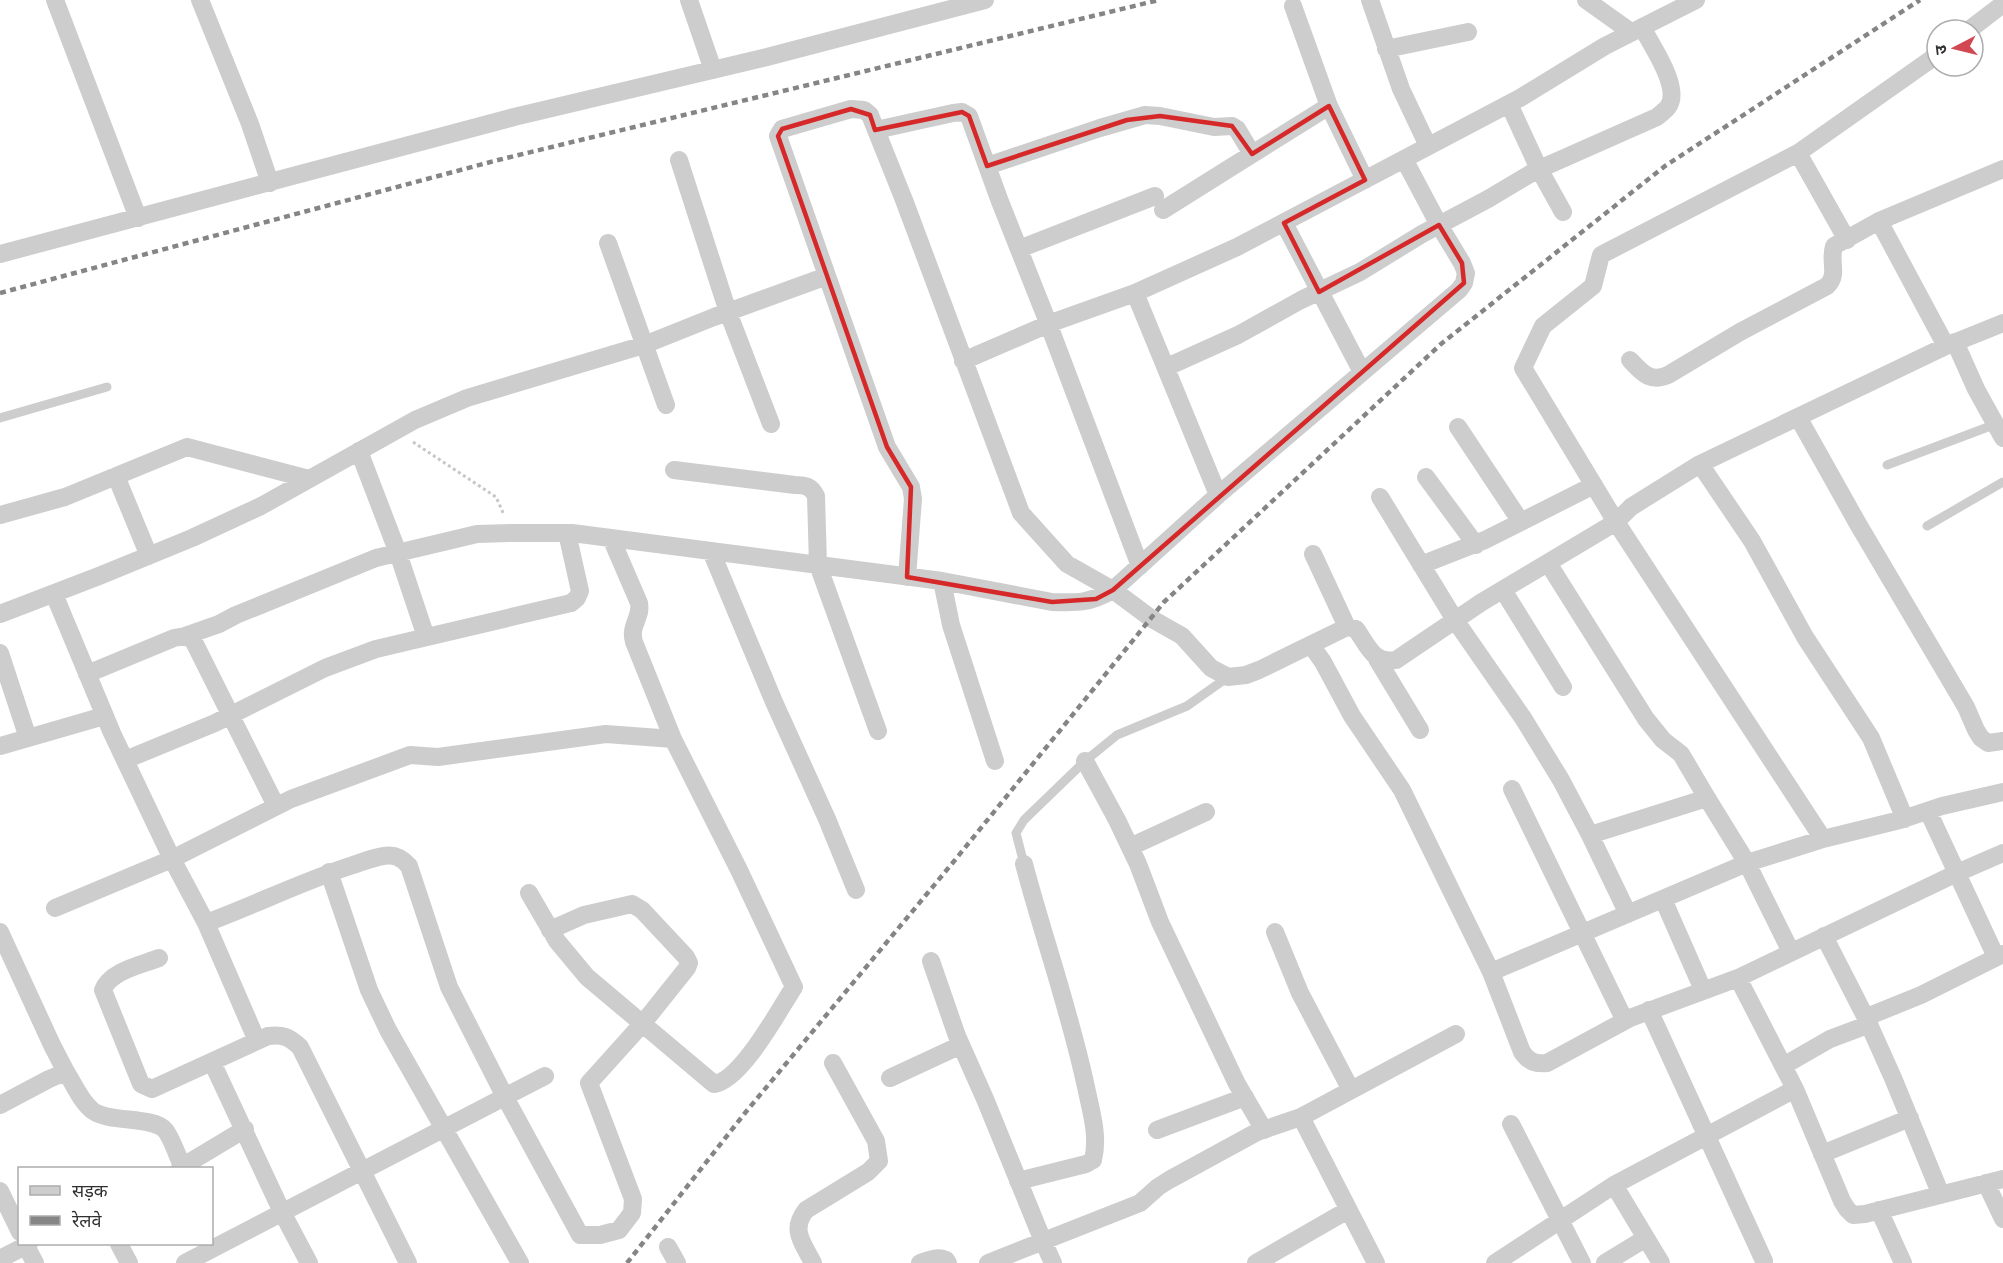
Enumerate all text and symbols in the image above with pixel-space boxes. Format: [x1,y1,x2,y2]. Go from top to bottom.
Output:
north arrow [1925,18,1985,78]
text: उ [1929,43,1952,56]
legend [18,1167,213,1245]
text: सड़क [72,1178,109,1202]
text: रेलवे [71,1208,103,1232]

